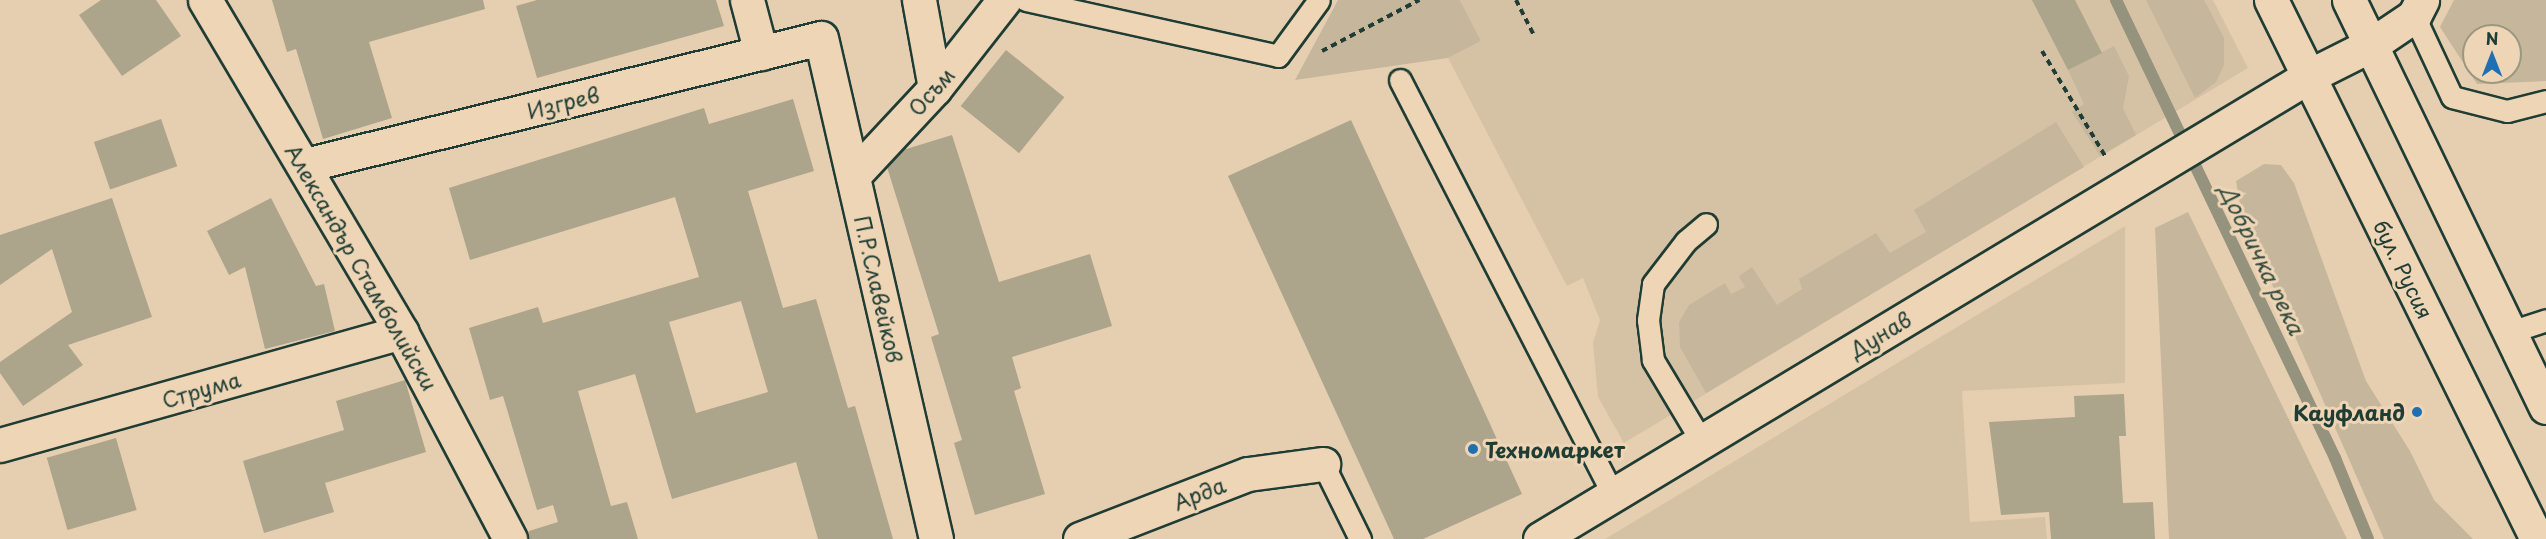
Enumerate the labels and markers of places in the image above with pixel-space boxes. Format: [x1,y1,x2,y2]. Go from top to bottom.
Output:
place label: Кауфланд [2293,399,2405,425]
marker: Кауфланд [2410,405,2424,419]
place label: Техномаркет [1485,436,1625,462]
marker: Техномаркет [1466,442,1480,456]

